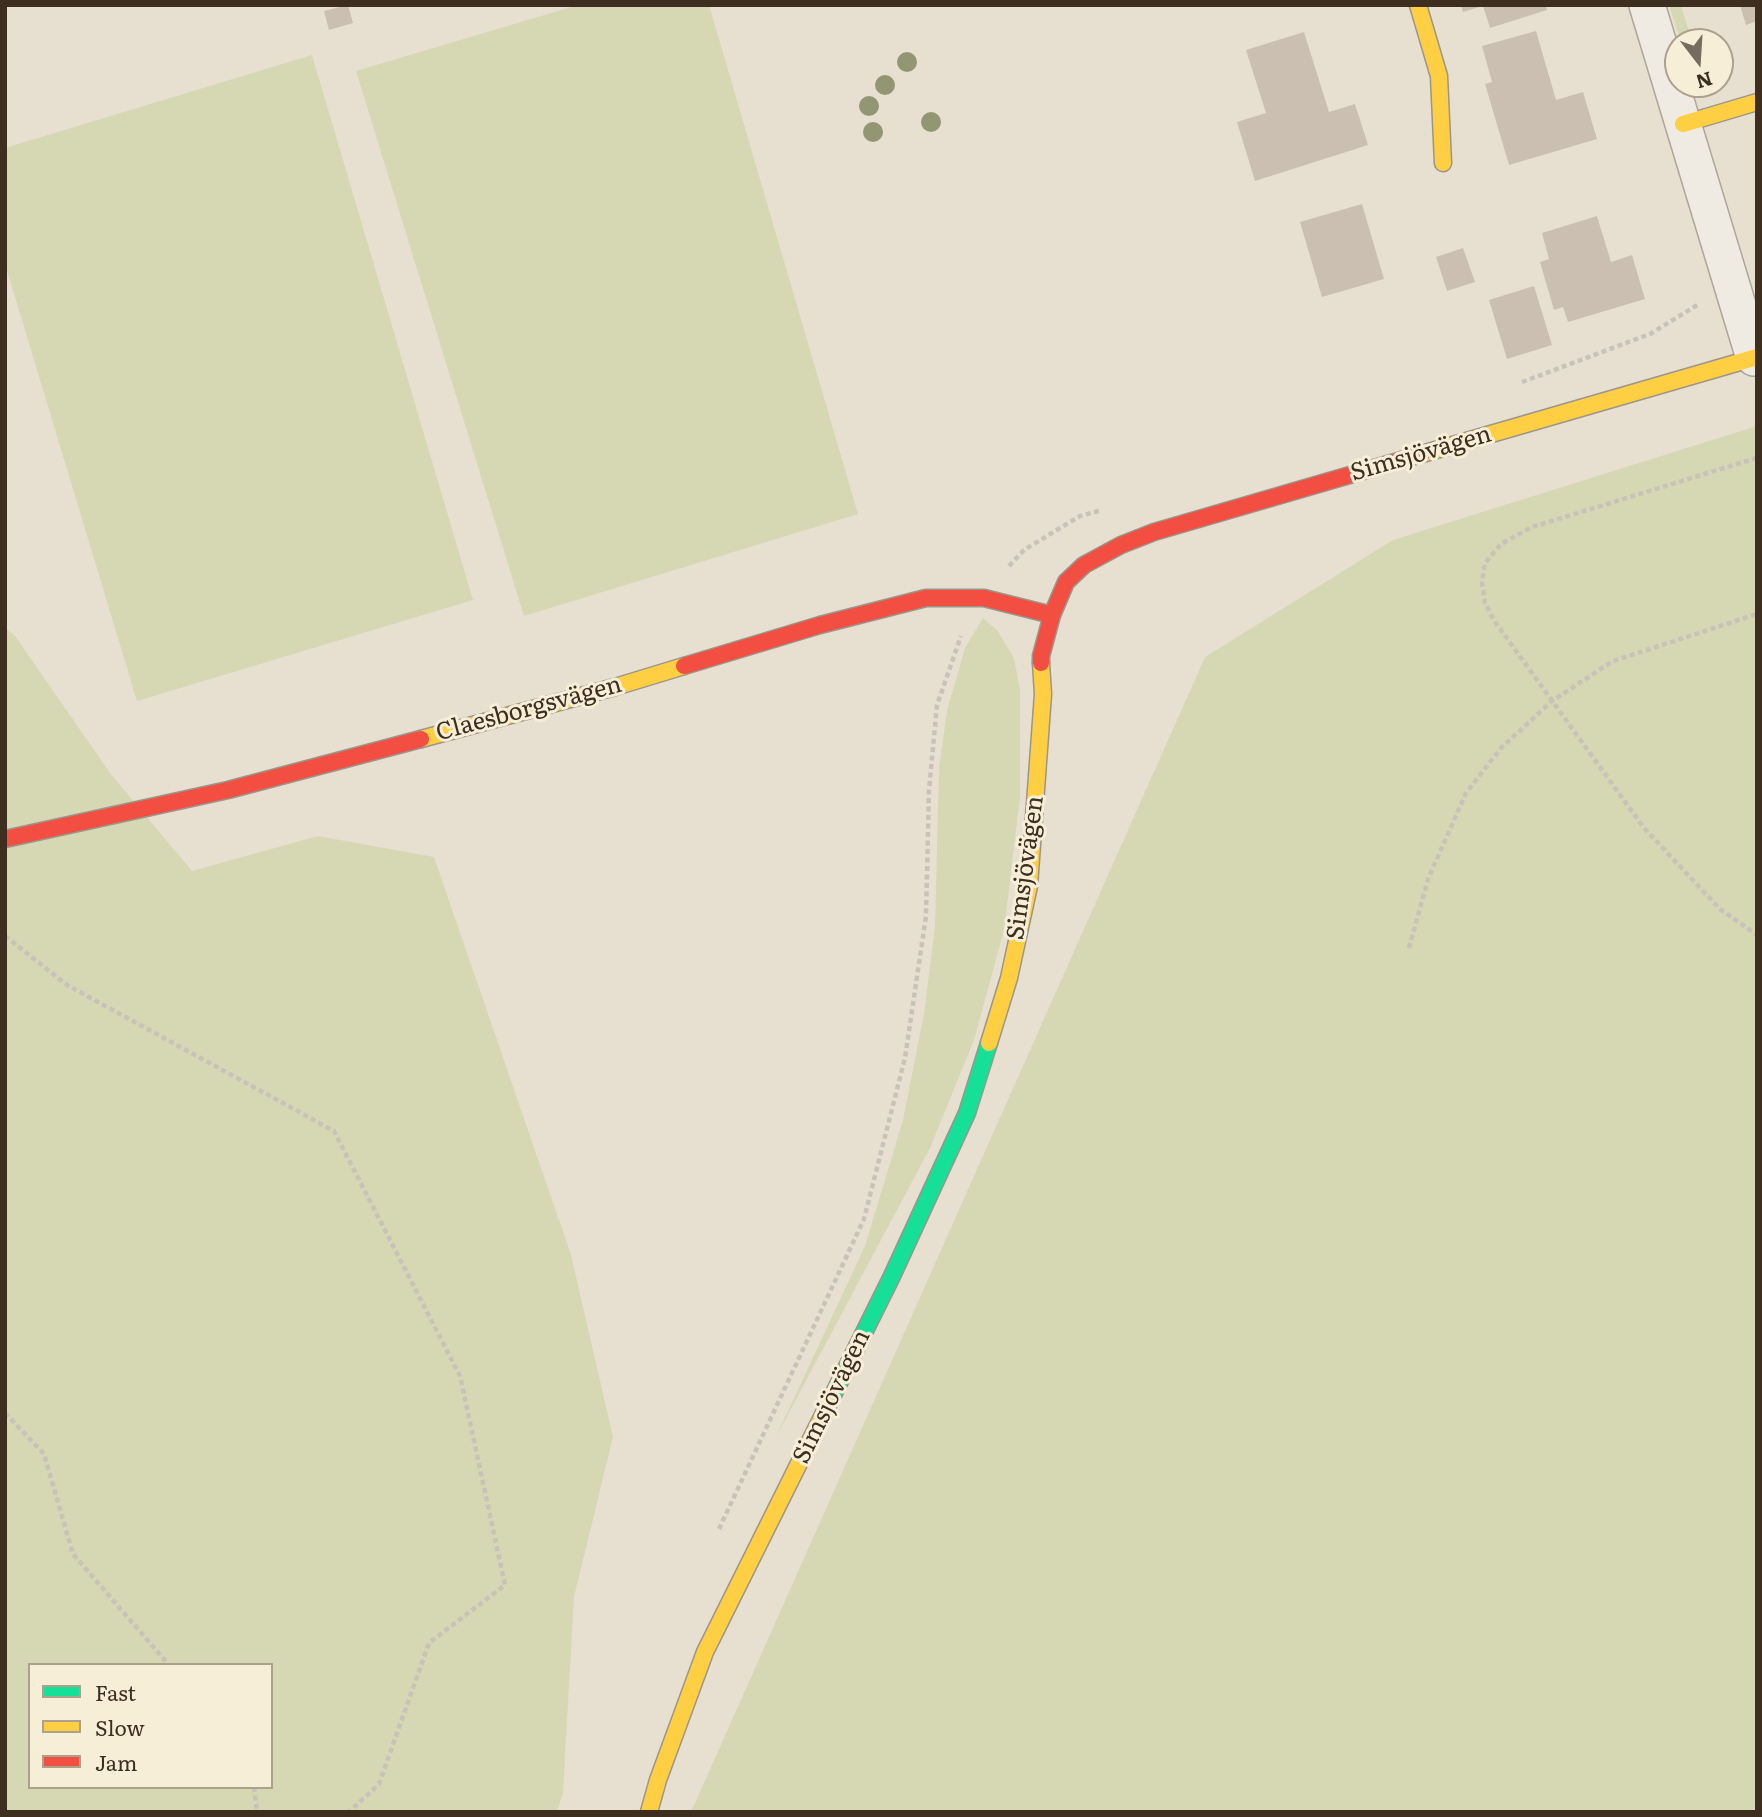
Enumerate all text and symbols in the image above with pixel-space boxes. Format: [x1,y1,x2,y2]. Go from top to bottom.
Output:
north arrow [1664,28,1734,98]
text: N [1693,65,1716,97]
street label: Simsjövägen [1347,420,1495,488]
street label: Claesborgsvägen [433,670,625,748]
street label: Simsjövägen [1002,794,1050,942]
street label: Simsjövägen [787,1325,877,1469]
legend [28,1663,273,1789]
text: Fast [95,1676,136,1707]
text: Slow [95,1711,145,1742]
text: Jam [95,1746,137,1777]

